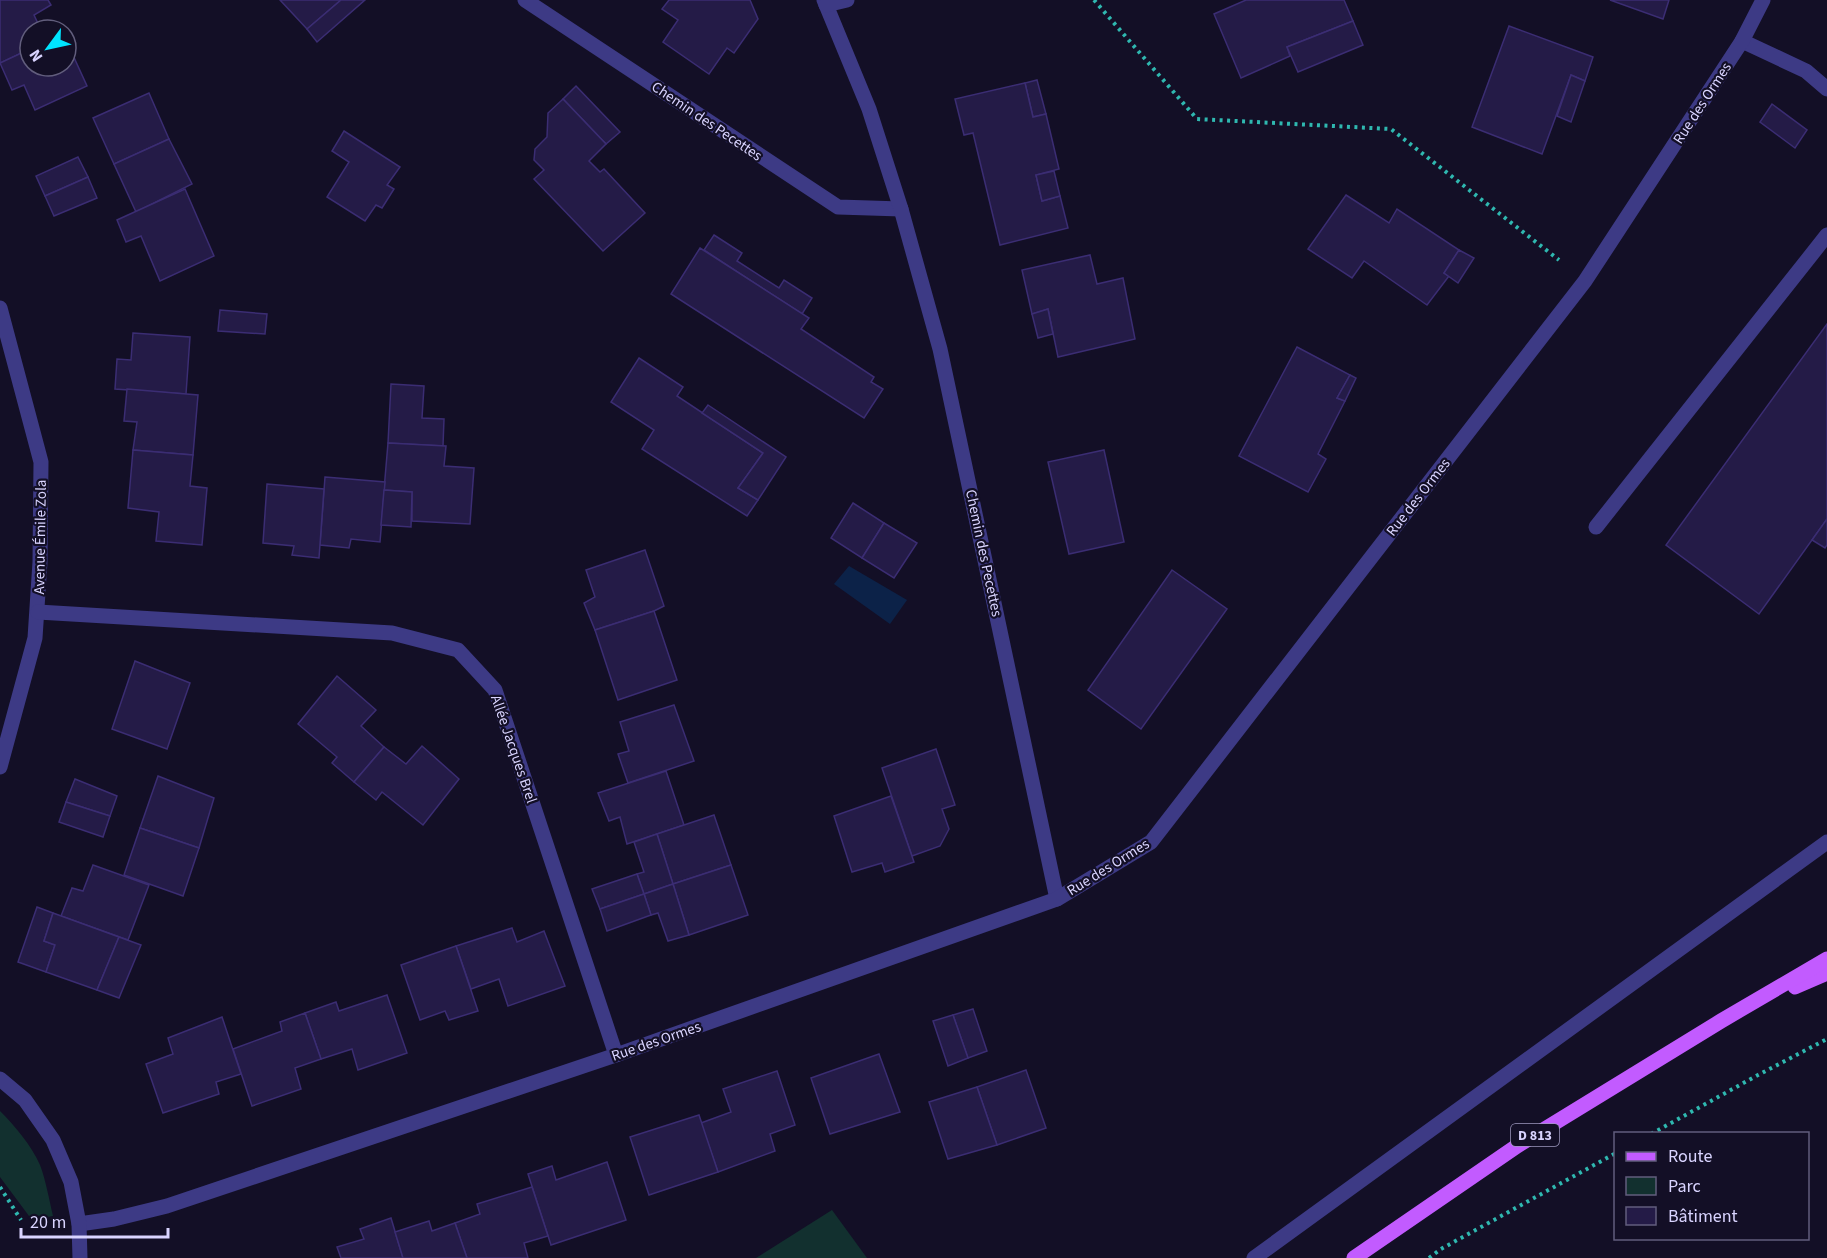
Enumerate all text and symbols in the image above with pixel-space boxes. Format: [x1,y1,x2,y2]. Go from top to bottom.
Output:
north arrow [18,18,78,78]
text: N [24,45,48,66]
street label: Rue des Ormes [1668,58,1737,148]
street label: Chemin des Pecettes [647,77,766,166]
street label: Rue des Ormes [1381,454,1455,541]
street label: Avenue Émile Zola [29,479,52,595]
street label: Chemin des Pecettes [960,488,1007,619]
street label: Allée Jacques Brel [485,692,542,806]
street label: Rue des Ormes [1063,834,1153,901]
street label: Rue des Ormes [609,1016,704,1067]
road number: D 813 [1511,1124,1559,1146]
legend [1614,1132,1809,1240]
text: Route [1668,1144,1712,1169]
text: Parc [1668,1174,1701,1199]
scale bar [21,1201,168,1239]
text: Bâtiment [1668,1204,1738,1229]
text: 20 m [30,1210,66,1235]

